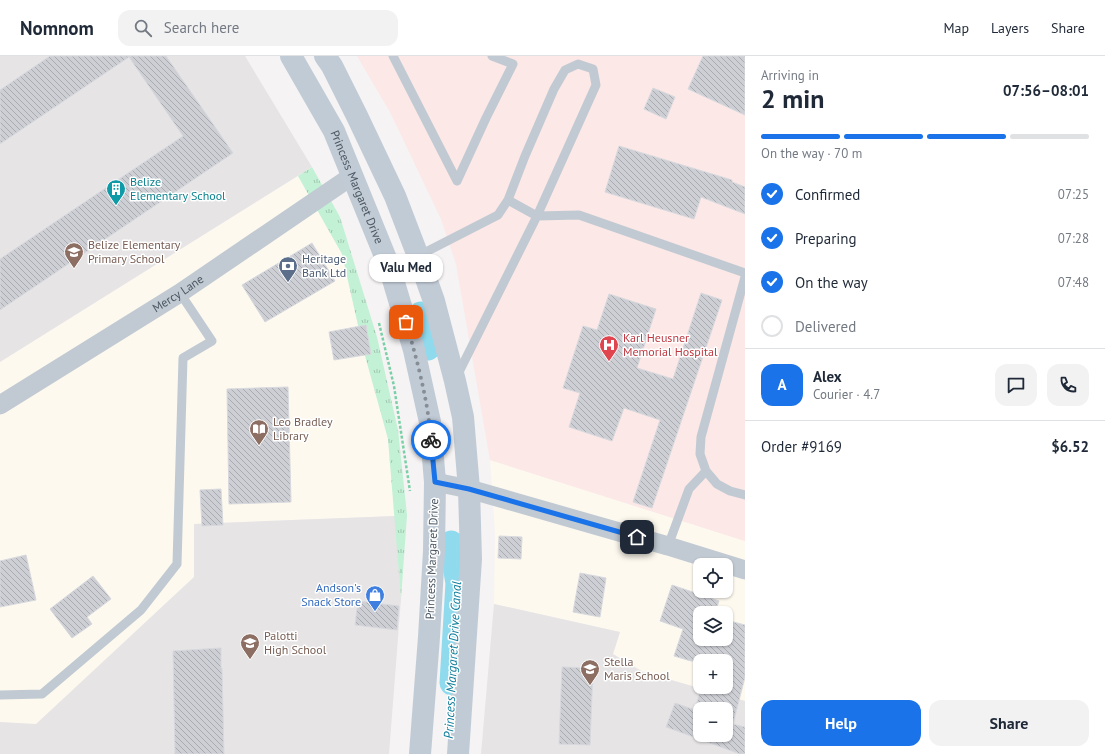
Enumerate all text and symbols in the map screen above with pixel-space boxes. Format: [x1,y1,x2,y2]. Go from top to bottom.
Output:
search box [118,10,398,46]
text: Nomnom [20,16,94,40]
icon: search [132,17,154,39]
text: Search here [164,18,240,37]
text: Map [943,19,969,37]
text: Layers [991,19,1029,37]
text: Share [1051,19,1085,37]
text: Arriving in [761,67,819,84]
text: 07:56–08:01 [1003,81,1089,100]
text: 2 min [761,82,824,115]
street label: Princess Margaret Drive [328,128,387,246]
text: On the way · 70 m [761,145,862,162]
place label: Belize Elementary School [130,174,226,203]
building icon: Belize Elementary School [105,178,127,206]
icon: check [761,183,783,205]
text: Confirmed [795,185,860,204]
text: 07:25 [1058,186,1089,203]
icon: check [761,227,783,249]
text: Preparing [795,229,857,248]
text: 07:28 [1058,230,1089,247]
place label: Belize Elementary Primary School [88,237,181,266]
school or university icon: Belize Elementary Primary School [63,241,85,269]
place label: Heritage Bank Ltd [302,251,346,280]
callout: Valu Med [369,254,443,282]
bank icon: Heritage Bank Ltd [277,255,299,283]
text: Valu Med [380,259,432,276]
street label: Mercy Lane [149,271,206,315]
icon: check [761,271,783,293]
text: On the way [795,273,868,292]
text: 07:48 [1058,274,1089,291]
pin [389,305,423,339]
icon: bag [395,311,417,333]
text: Delivered [795,317,856,336]
place label: Karl Heusner Memorial Hospital [623,330,718,359]
hospital icon: Karl Heusner Memorial Hospital [598,334,620,362]
button: chat [995,364,1037,406]
button: phone [1047,364,1089,406]
text: Alex [813,367,842,386]
text: A [777,375,787,394]
text: Courier · 4.7 [813,386,880,403]
place label: Leo Bradley Library [273,414,333,443]
library icon: Leo Bradley Library [248,418,270,446]
courier [411,420,451,460]
icon: bike [420,429,442,451]
text: Order #9169 [761,437,842,456]
text: $6.52 [1051,437,1089,456]
street label: Princess Margaret Drive [422,498,441,620]
pin [620,520,654,554]
icon: home [626,526,648,548]
map controls [693,558,733,742]
button: locate [693,558,733,598]
place label: Andson's Snack Store [301,580,361,609]
water label: Princess Margaret Drive Canal [440,580,465,739]
shop icon: Andson's Snack Store [364,584,386,612]
button: layers [693,606,733,646]
place label: Palotti High School [264,628,327,657]
school or university icon: Palotti High School [239,632,261,660]
place label: Stella Maris School [604,654,670,683]
button: + [693,654,733,694]
school or university icon: Stella Maris School [579,658,601,686]
button: Help [761,700,921,746]
button: Share [929,700,1089,746]
button: − [693,702,733,742]

